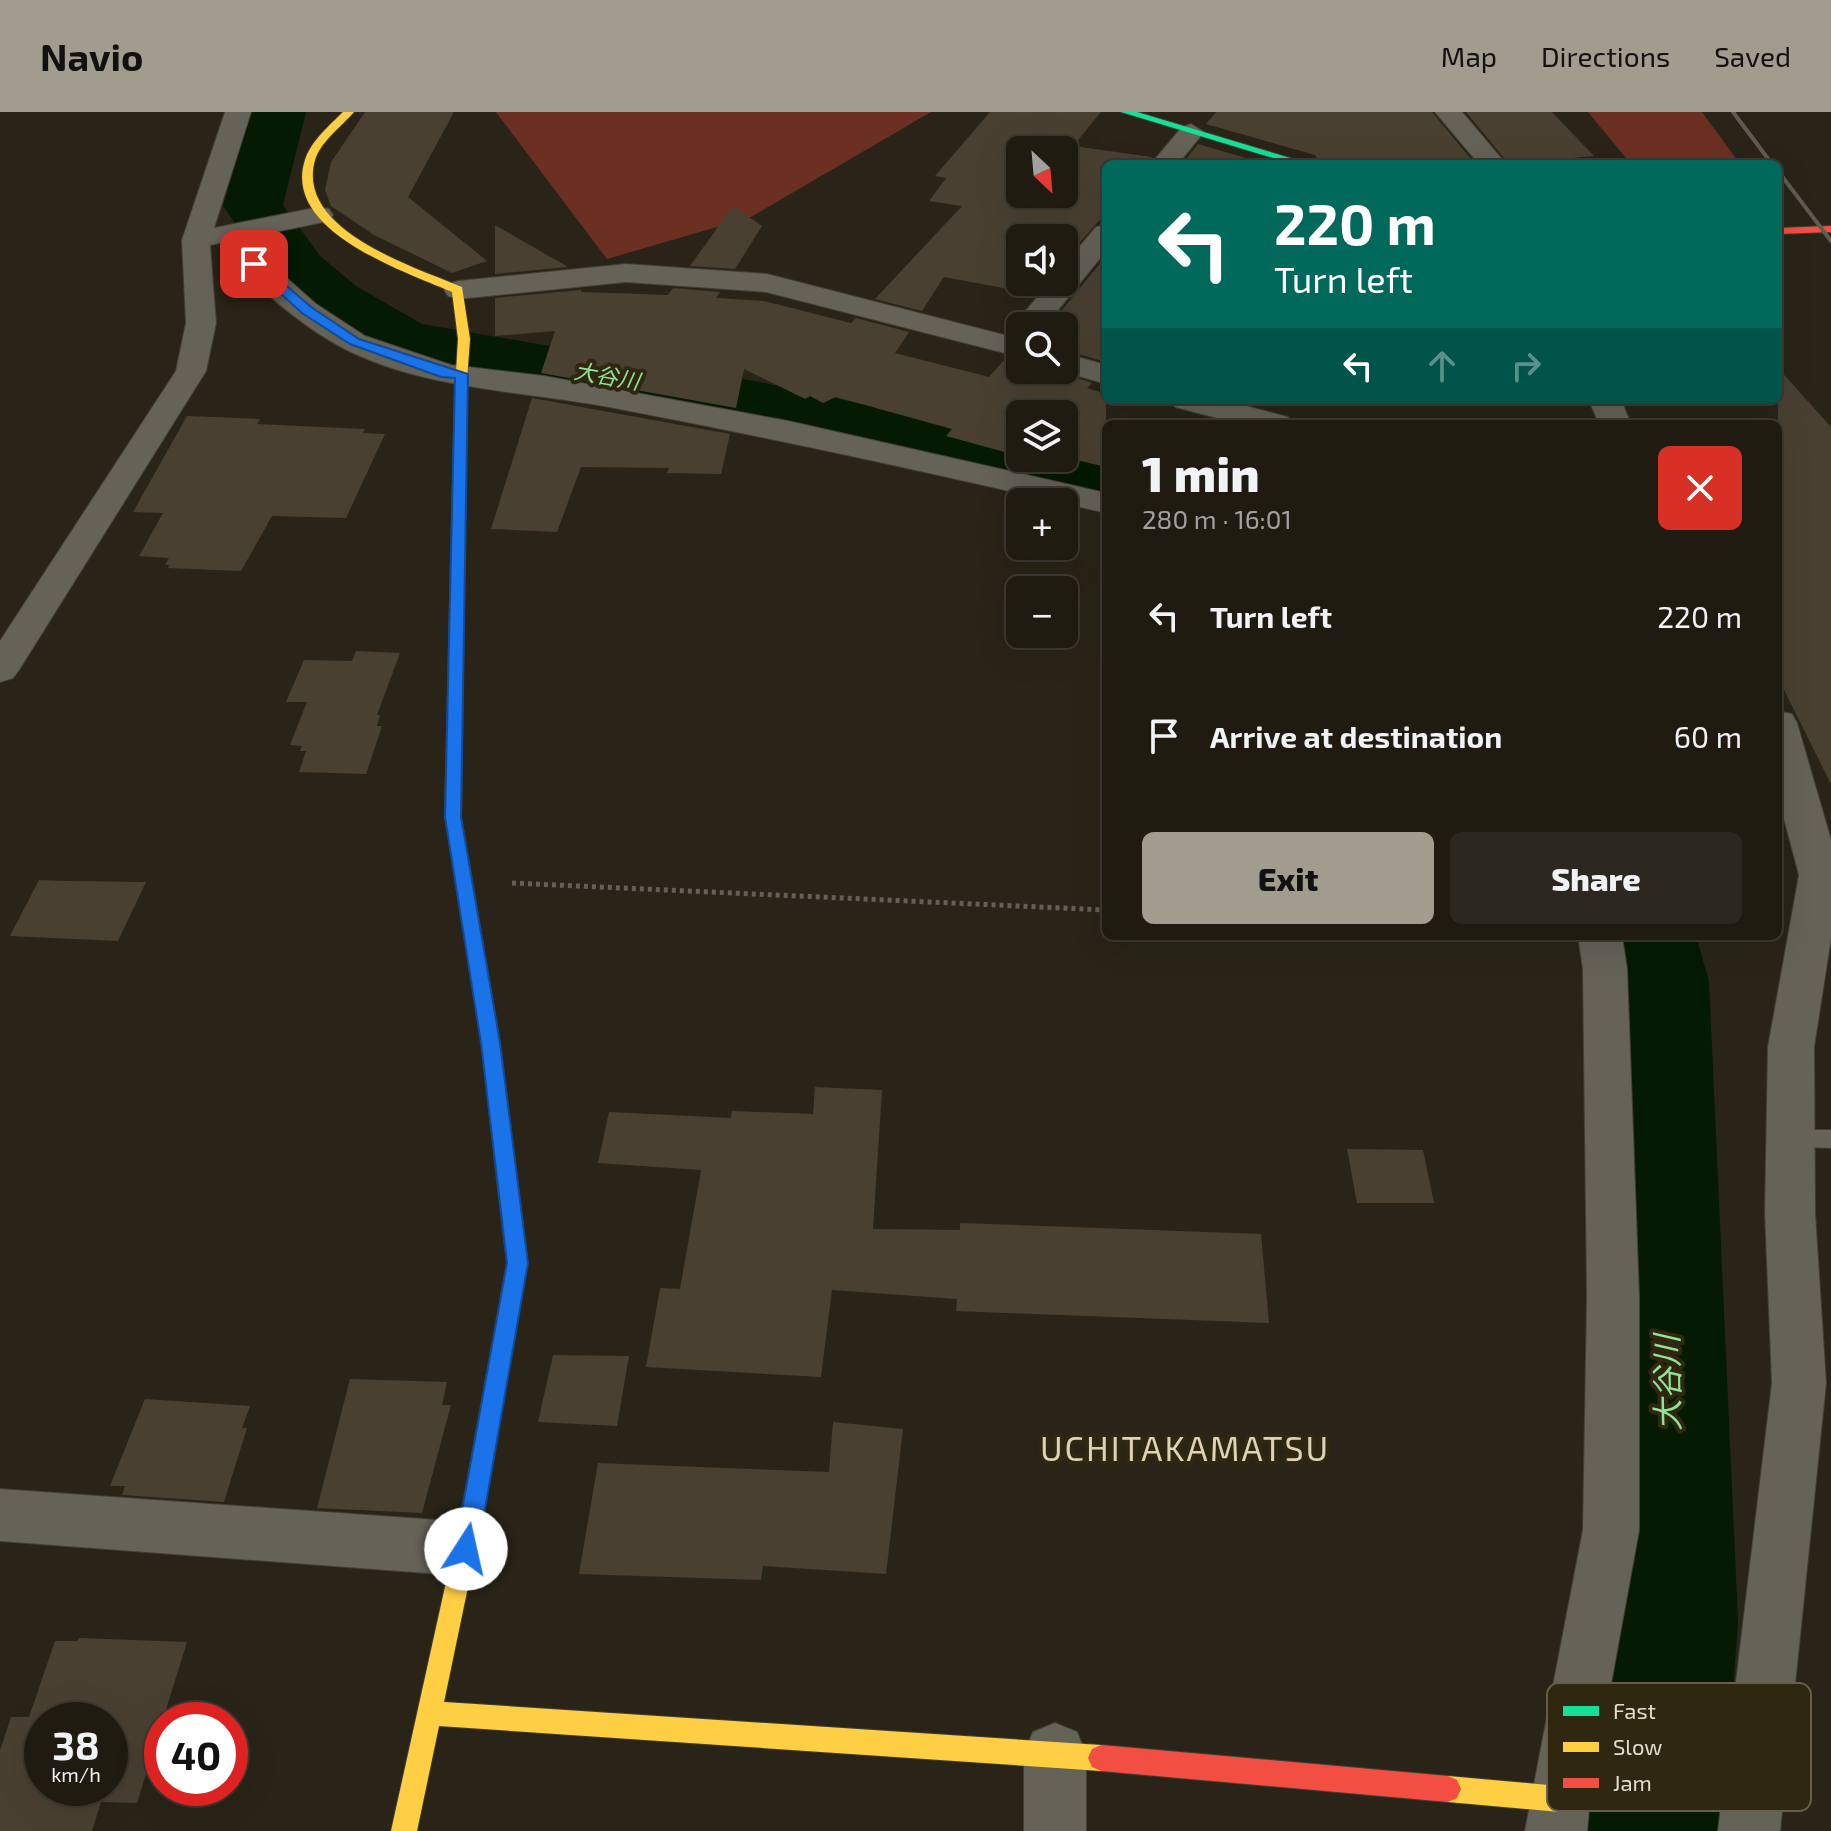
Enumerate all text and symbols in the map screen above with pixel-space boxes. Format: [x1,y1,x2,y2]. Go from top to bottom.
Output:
text: Navio [40,33,143,79]
text: Map [1441,39,1497,73]
text: Directions [1541,39,1670,73]
text: Saved [1714,39,1791,73]
north arrow [1006,136,1078,208]
map controls [1006,136,1078,648]
text: 220 m [1274,189,1436,256]
icon: left [1142,192,1246,296]
button: sound [1006,224,1078,296]
pin [220,230,288,298]
icon: arrive [232,242,276,286]
text: Turn left [1274,257,1413,300]
button: search [1006,312,1078,384]
icon: left [1336,344,1380,388]
icon: ahead [1420,344,1464,388]
icon: right [1504,344,1548,388]
water label: 大谷川 [572,356,644,394]
button: layers [1006,400,1078,472]
text: 1 min [1142,444,1260,502]
button: close [1658,446,1742,530]
button: + [1006,488,1078,560]
text: 280 m · 16:01 [1142,503,1292,534]
button: − [1006,576,1078,648]
icon: left [1142,594,1186,638]
text: Turn left [1210,598,1332,634]
text: 220 m [1657,598,1742,634]
icon: arrive [1142,714,1186,758]
text: Arrive at destination [1210,718,1502,754]
text: 60 m [1674,718,1742,754]
button: Exit [1142,832,1434,924]
button: Share [1450,832,1742,924]
water label: 大谷川 [1646,1332,1686,1431]
district label: UCHITAKAMATSU [1040,1427,1330,1468]
position arrow [424,1507,508,1591]
legend [1547,1683,1811,1811]
text: Fast [1613,1697,1656,1723]
speed limit sign: 40 [144,1702,248,1806]
text: 38 [52,1720,100,1768]
text: Slow [1613,1733,1662,1759]
text: km/h [51,1762,101,1786]
text: Jam [1613,1769,1652,1795]

